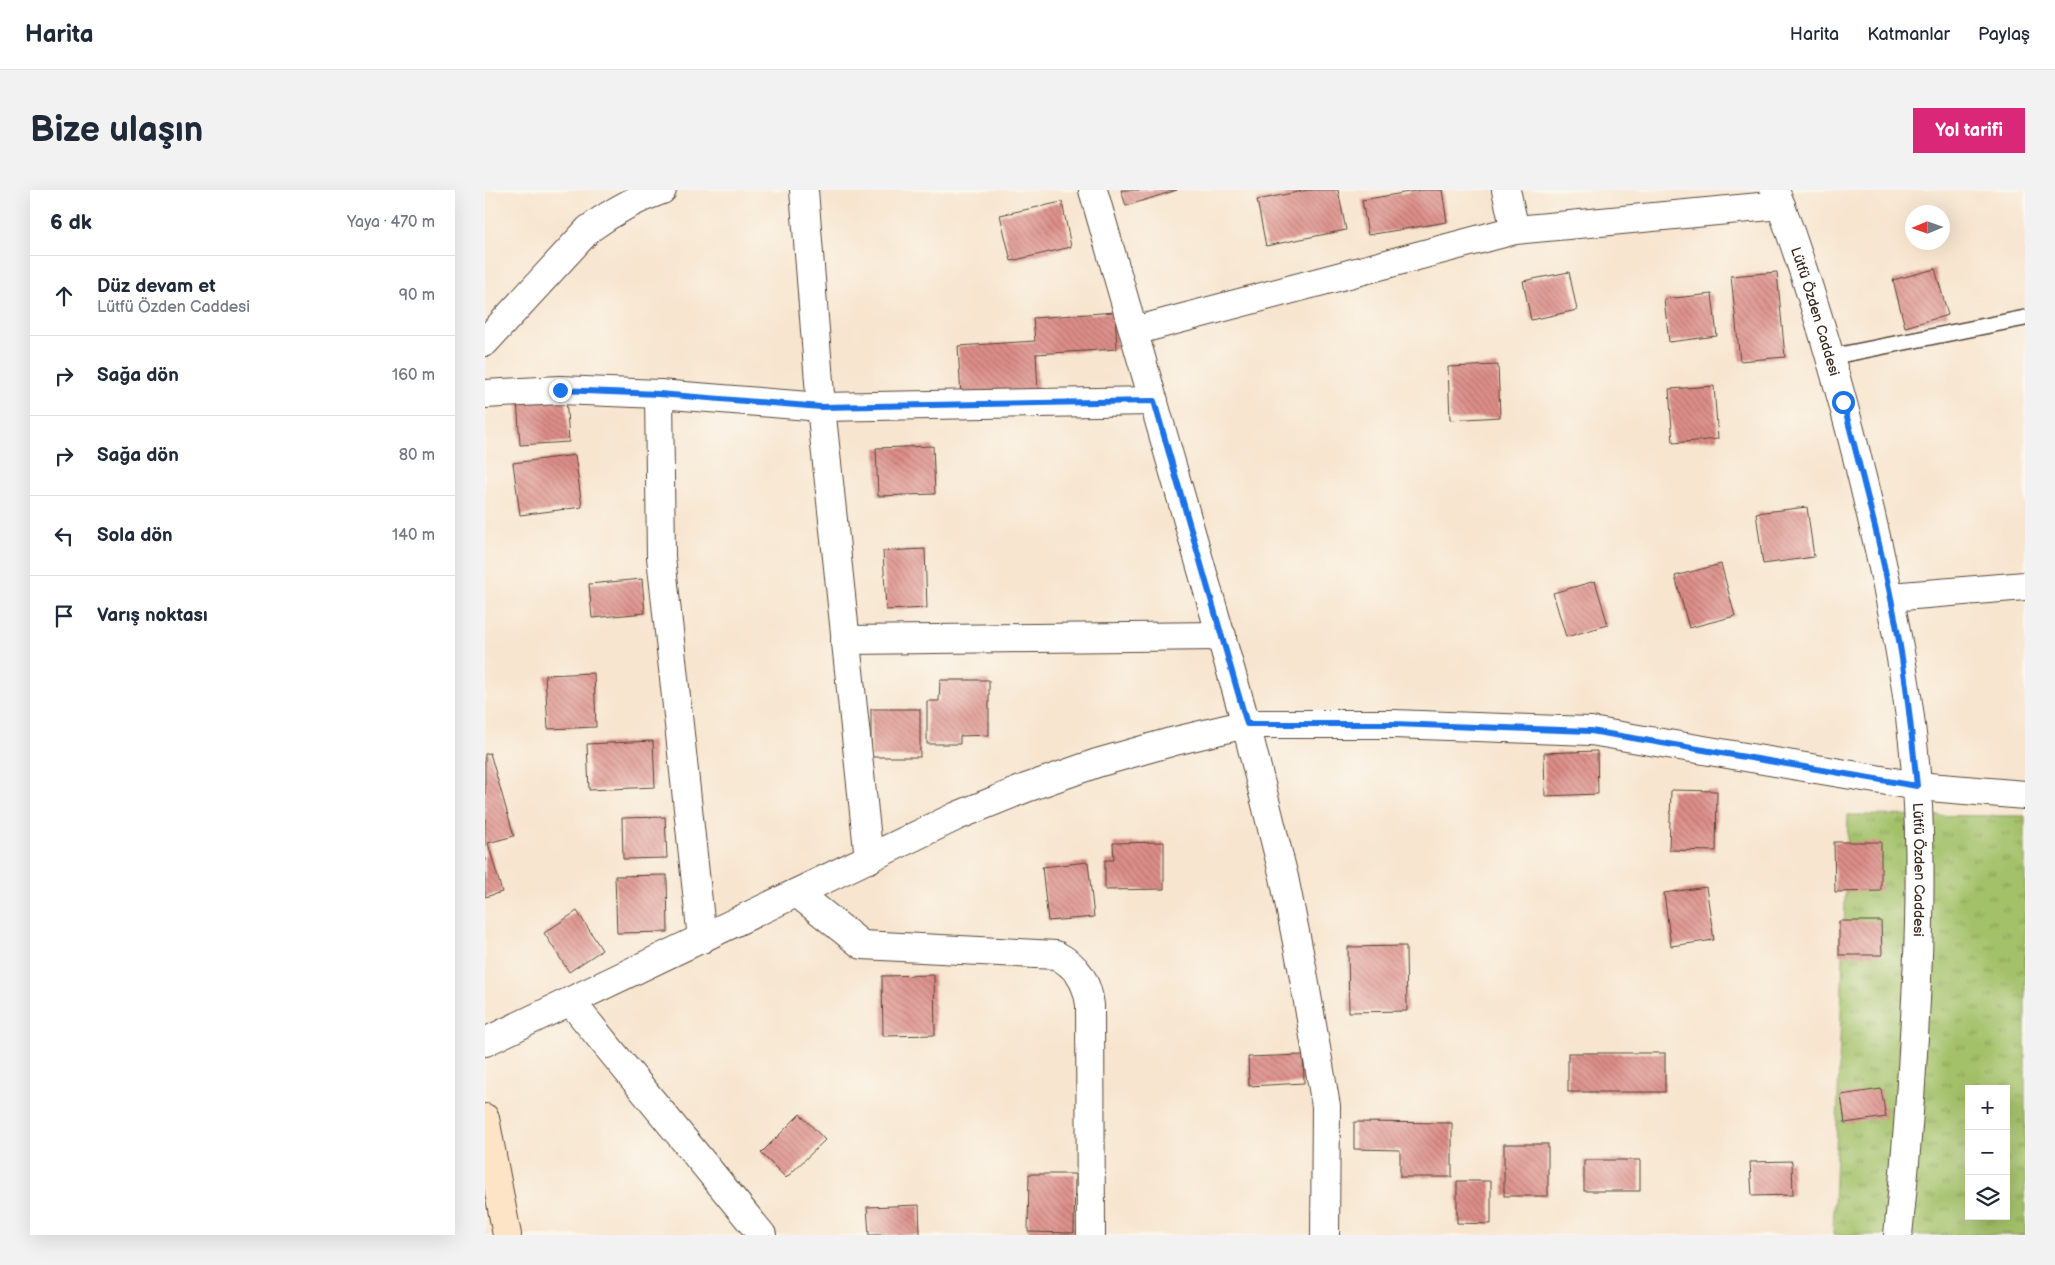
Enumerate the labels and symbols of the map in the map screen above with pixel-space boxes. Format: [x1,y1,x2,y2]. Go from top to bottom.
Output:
north arrow [1905,205,1950,250]
street label: Lütfü Özden Caddesi [1787,245,1843,378]
route end [549,379,572,402]
route start [1832,391,1855,414]
street label: Lütfü Özden Caddesi [1909,802,1929,937]

